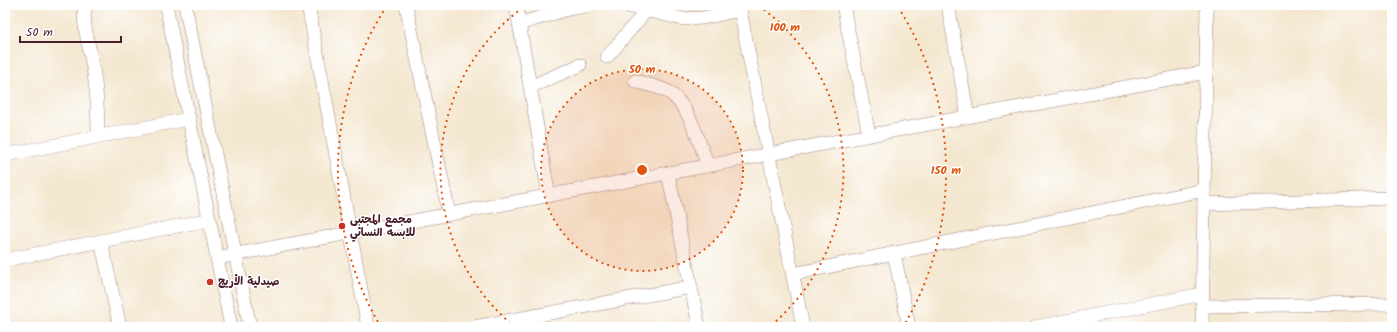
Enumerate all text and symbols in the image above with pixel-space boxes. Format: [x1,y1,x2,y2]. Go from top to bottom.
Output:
scale bar [20,18,121,44]
text: 100 m [770,18,800,37]
text: 50 m [26,23,53,42]
text: 50 m [628,60,656,79]
text: 150 m [931,161,961,180]
centre of rings [635,163,649,177]
place label: مجمع المجتبى للابسه النسائي [350,211,415,242]
marker: مجمع المجتبى للابسه النسائي [337,221,347,231]
place label: صيدلية الأريج [218,273,279,291]
marker: صيدلية الأريج [205,277,215,287]

